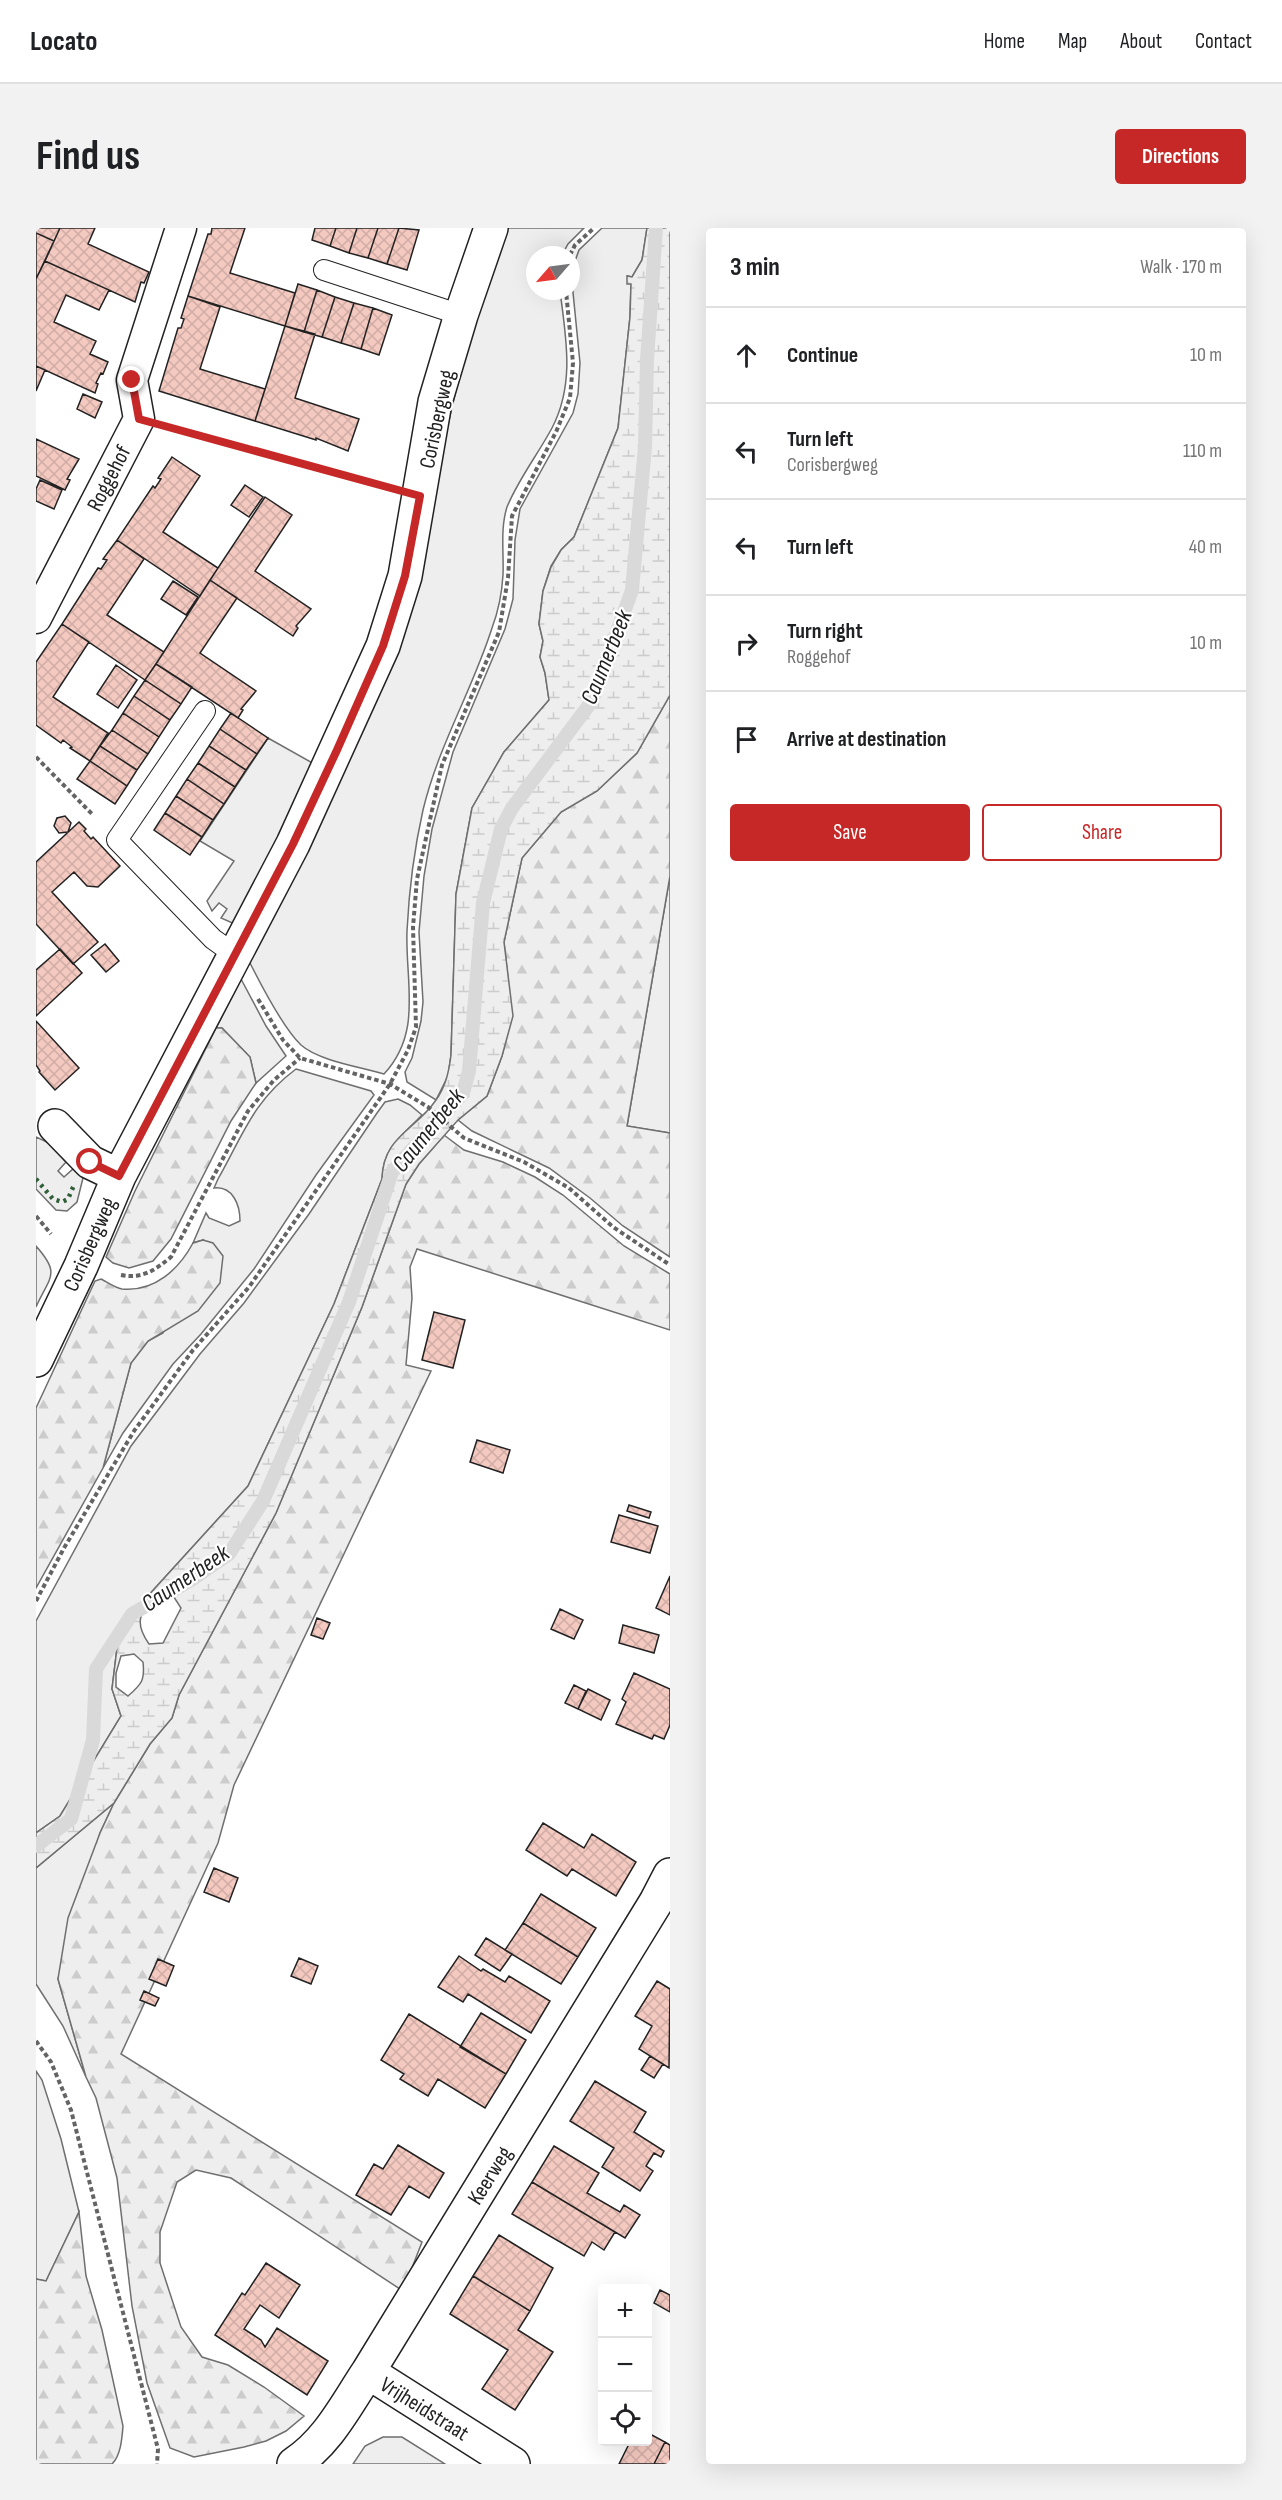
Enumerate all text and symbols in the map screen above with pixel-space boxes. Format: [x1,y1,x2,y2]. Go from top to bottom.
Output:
text: Locato [30,25,97,58]
text: Home [984,29,1025,54]
text: Map [1058,29,1087,54]
text: About [1120,29,1162,54]
text: Contact [1195,29,1252,54]
button: Directions [1115,129,1246,184]
text: Find us [36,131,140,182]
north arrow [526,246,580,300]
text: 3 min [730,252,780,283]
text: Walk · 170 m [1140,255,1222,279]
icon: ahead [730,339,763,372]
text: Continue [787,342,858,369]
text: 10 m [1190,343,1222,367]
route end [118,366,144,392]
street label: Corisbergweg [414,367,461,471]
text: Turn left [787,426,853,453]
icon: left [730,435,763,468]
text: 110 m [1183,439,1222,463]
street label: Roggehof [81,441,138,516]
text: Corisbergweg [787,453,878,477]
icon: left [730,531,763,564]
text: Turn left [787,534,853,561]
text: 40 m [1189,535,1222,559]
water label: Caumerbeek [574,605,639,709]
text: Turn right [787,618,863,645]
icon: right [730,627,763,660]
text: 10 m [1190,631,1222,655]
text: Roggehof [787,645,851,669]
icon: arrive [730,723,763,756]
text: Arrive at destination [787,726,946,753]
button: Save [730,804,970,861]
button: Share [982,804,1222,861]
water label: Caumerbeek [386,1082,472,1178]
route start [76,1148,102,1174]
street label: Corisbergweg [58,1193,123,1296]
water label: Caumerbeek [136,1538,235,1618]
street label: Keerweg [462,2141,519,2210]
map controls [598,2284,652,2446]
button: + [598,2284,652,2338]
button: − [598,2338,652,2392]
street label: Vrijheidstraat [375,2371,474,2447]
button: locate [598,2392,652,2446]

